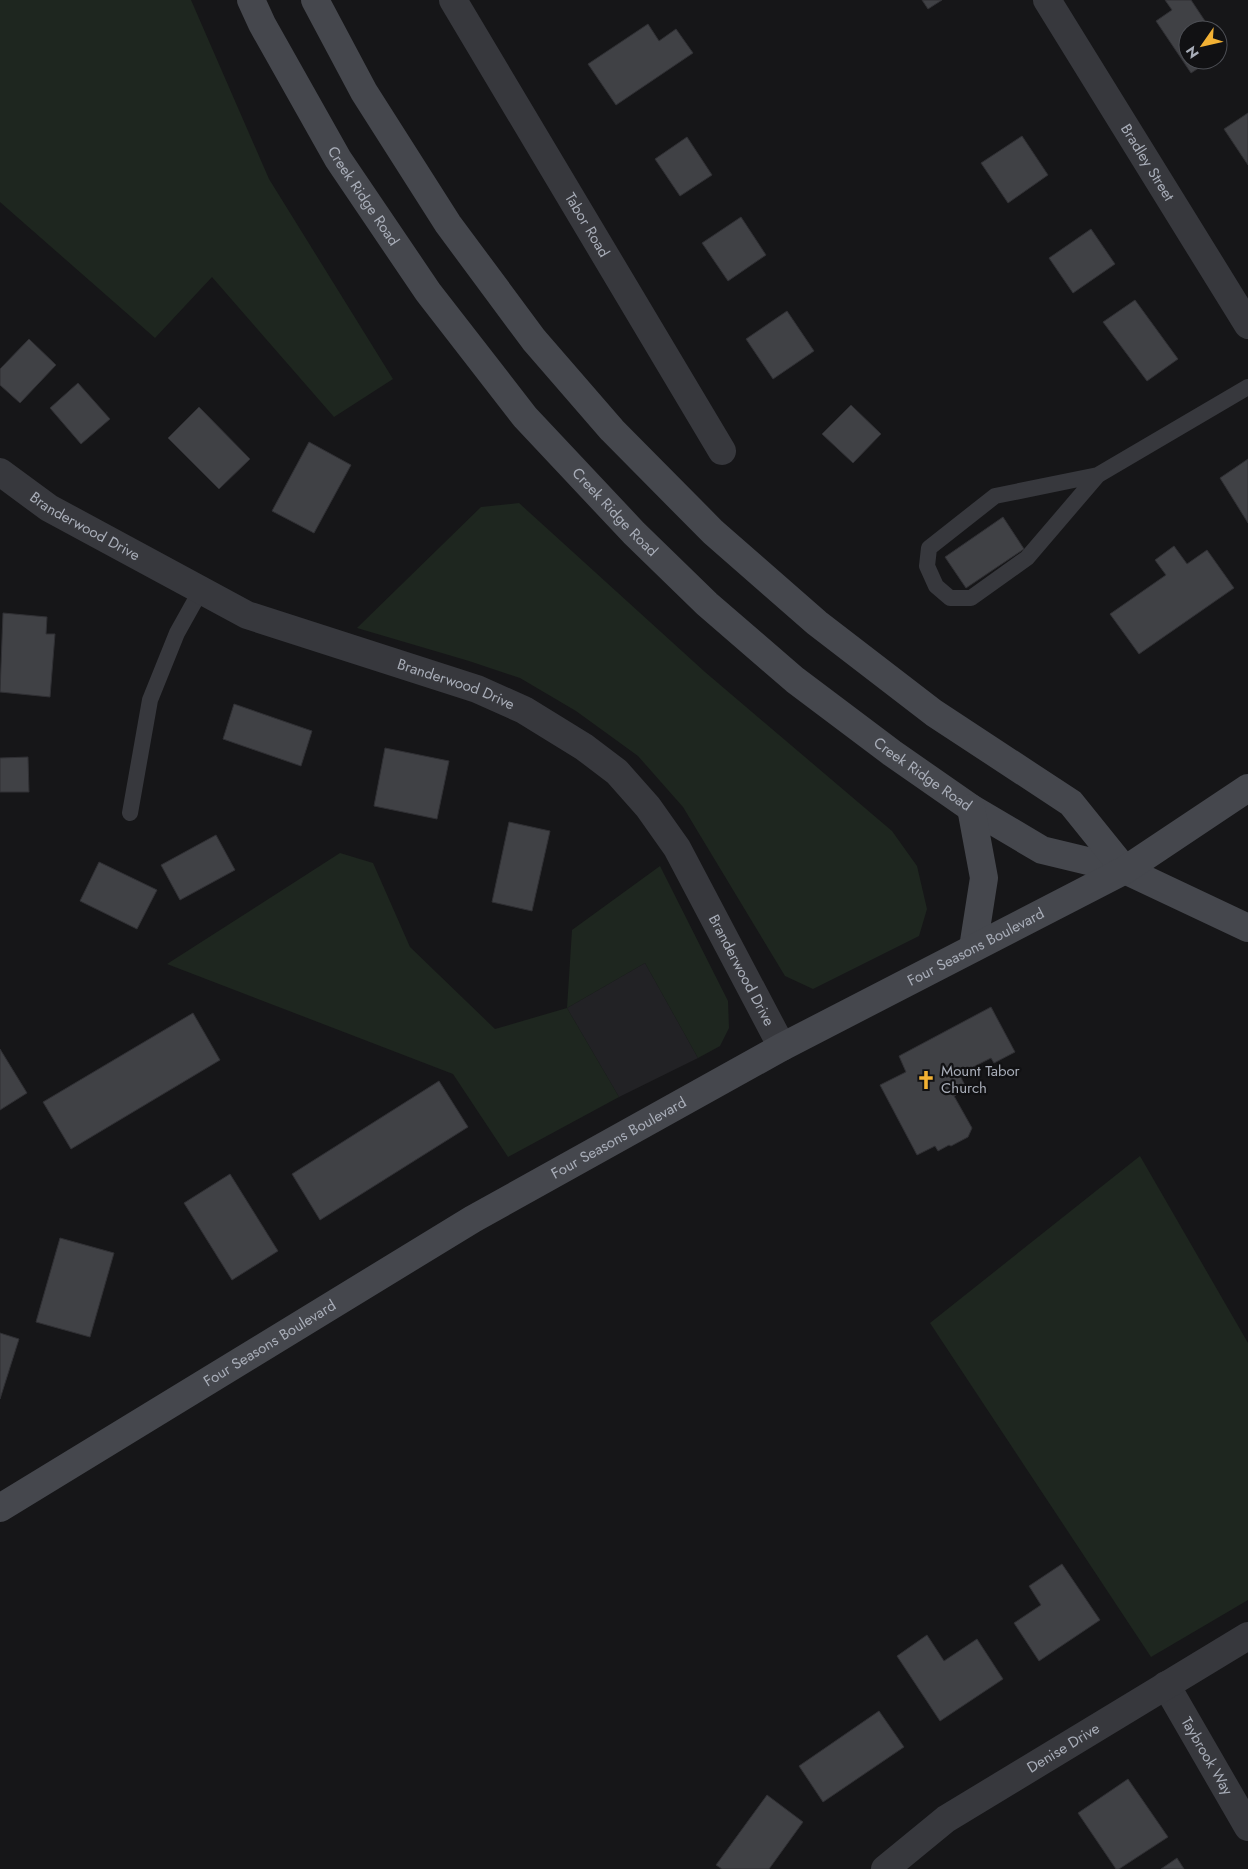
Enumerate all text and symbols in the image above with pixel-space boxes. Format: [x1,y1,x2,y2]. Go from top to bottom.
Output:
north arrow [1178,20,1228,70]
text: N [1181,42,1204,62]
street label: Bradley Street [1115,120,1180,206]
street label: Creek Ridge Road [322,142,405,250]
street label: Tabor Road [559,189,615,261]
street label: Creek Ridge Road [567,463,663,562]
street label: Branderwood Drive [25,486,144,566]
street label: Branderwood Drive [394,653,518,716]
street label: Creek Ridge Road [869,732,976,816]
street label: Four Seasons Boulevard [903,902,1048,992]
street label: Branderwood Drive [703,911,780,1030]
place label: Mount Tabor Church [941,1060,1021,1099]
church icon: Mount Tabor Church [915,1069,937,1091]
street label: Four Seasons Boulevard [547,1091,690,1184]
street label: Four Seasons Boulevard [199,1294,340,1392]
street label: Taybrook Way [1176,1713,1239,1800]
street label: Denise Drive [1023,1717,1104,1778]

